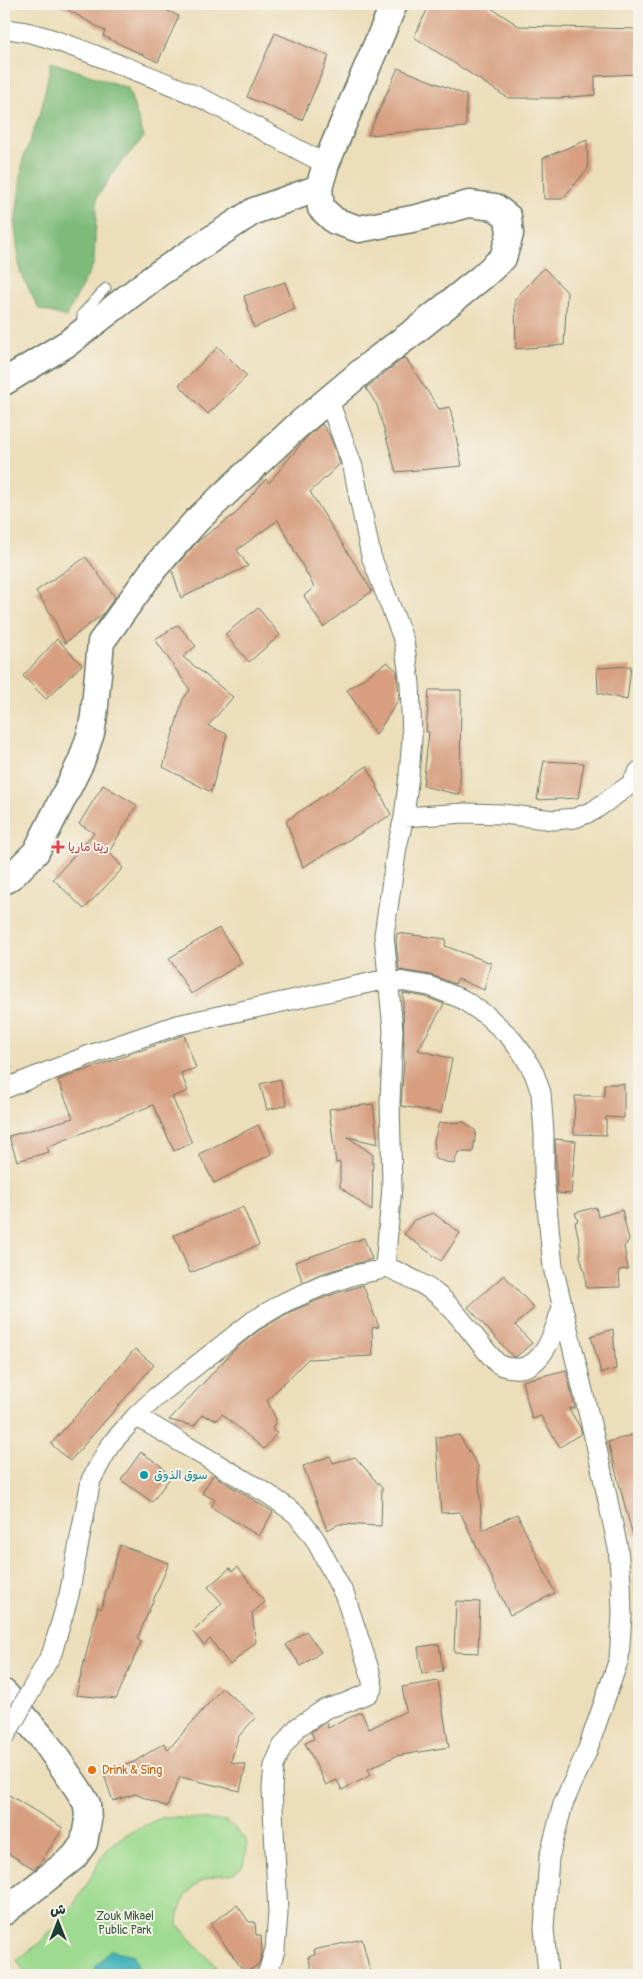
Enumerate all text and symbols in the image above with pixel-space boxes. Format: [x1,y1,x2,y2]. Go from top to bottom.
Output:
place label: ريتا ماريا [68,840,109,855]
marker: ريتا ماريا [52,841,64,853]
place label: سوق الذوق [154,1468,208,1483]
marker: سوق الذوق [138,1469,150,1481]
place label: Drink & Sing [102,1763,162,1778]
marker: Drink & Sing [86,1764,98,1776]
north arrow [32,1896,82,1946]
text: ش [50,1901,66,1918]
park label: Zouk Mikael Public Park [96,1909,154,1938]

